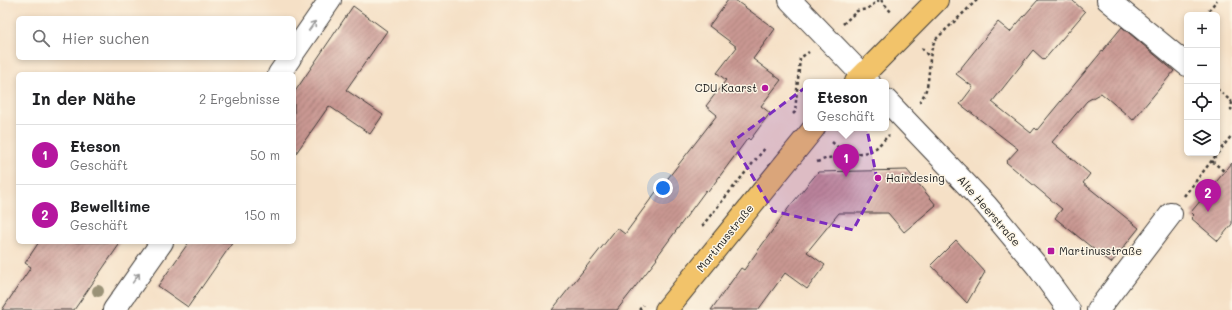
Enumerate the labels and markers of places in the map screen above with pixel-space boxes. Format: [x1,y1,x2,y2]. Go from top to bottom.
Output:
place label: CDU Kaarst [695,80,757,95]
marker: CDU Kaarst [760,83,770,93]
pin: 1 [833,144,859,177]
place label: Hairdesing [886,170,945,185]
marker: Hairdesing [873,173,883,183]
pin: 2 [1195,179,1221,212]
place label: Martinusstraße [1059,243,1142,258]
marker: Martinusstraße [1046,246,1056,256]

